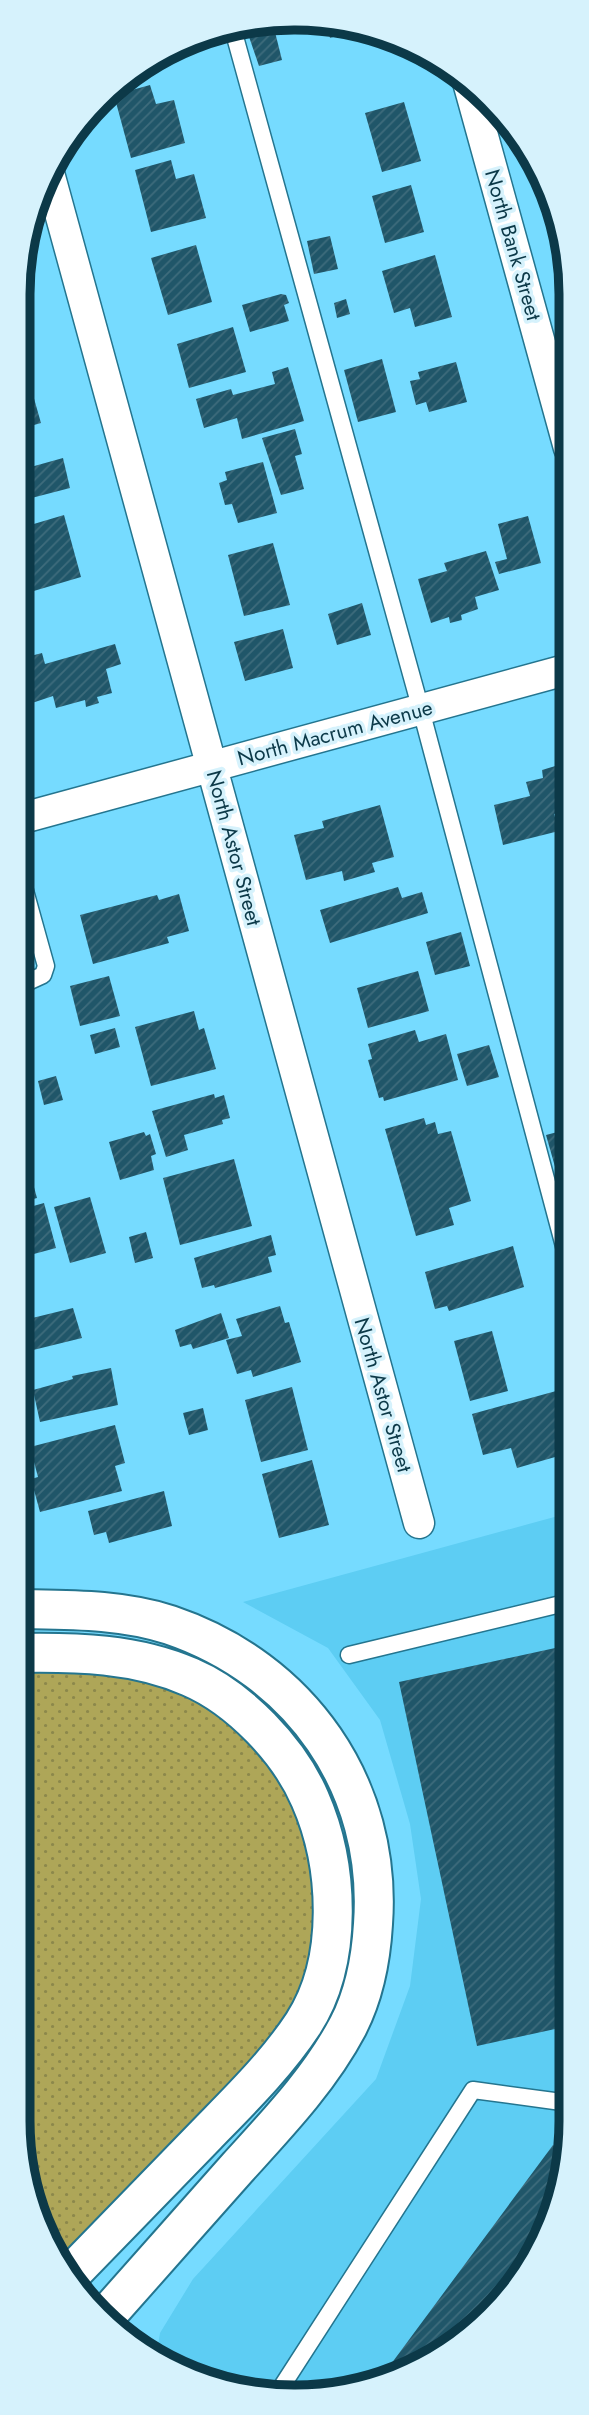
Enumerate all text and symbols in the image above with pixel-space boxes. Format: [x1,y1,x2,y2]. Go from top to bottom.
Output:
street label: North Bank Street [477,166,549,324]
street label: North Macrum Avenue [234,692,436,773]
street label: North Astor Street [199,767,269,929]
street label: North Astor Street [347,1314,419,1476]

